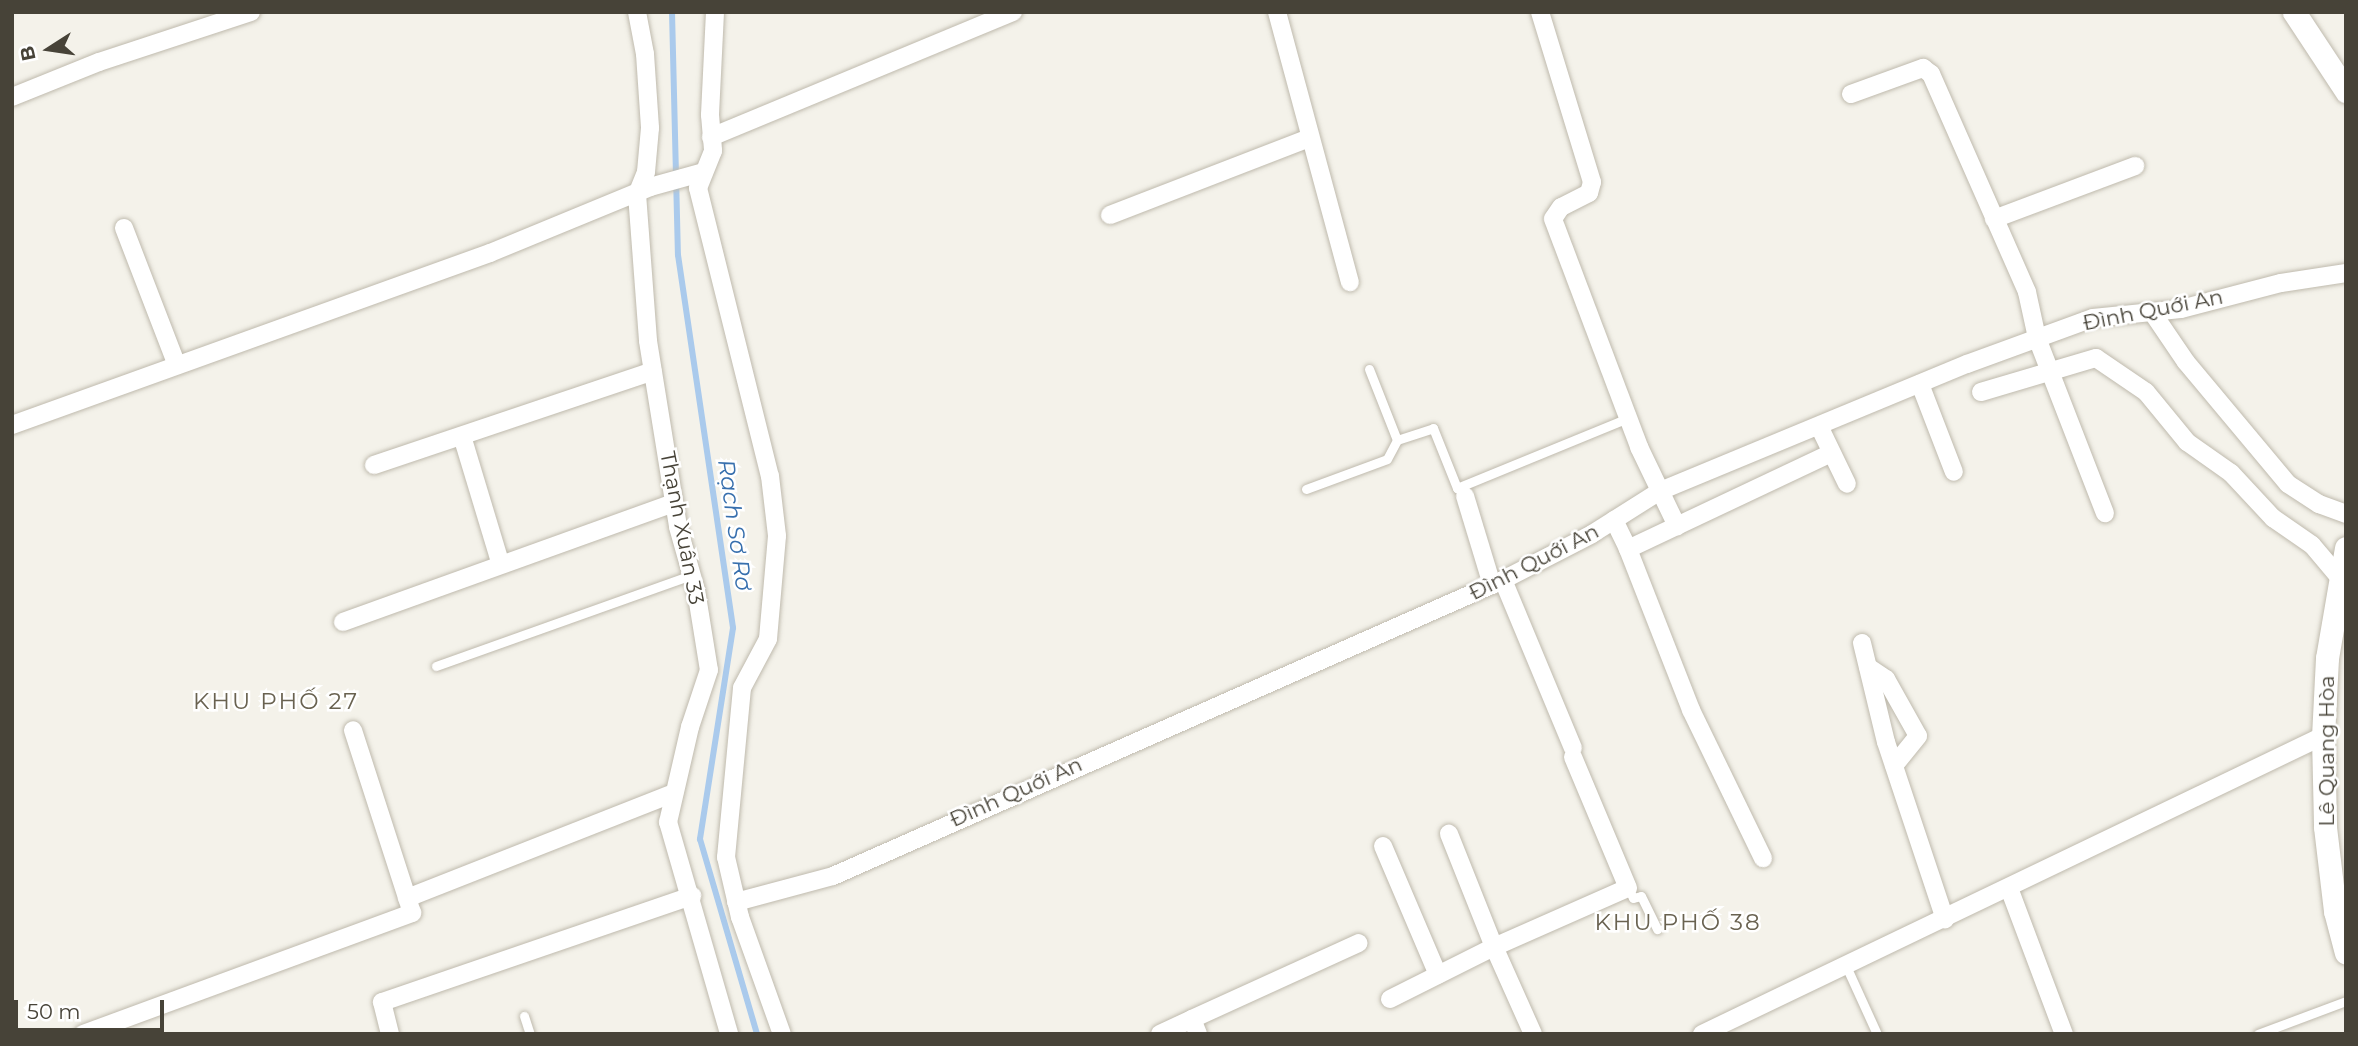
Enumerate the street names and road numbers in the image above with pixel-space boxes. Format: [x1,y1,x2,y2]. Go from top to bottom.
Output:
street label: Đình Quới An [2081,284,2225,336]
street label: Thạnh Xuân 33 [655,449,709,607]
street label: Đình Quới An [1465,518,1603,606]
street label: Lê Quang Hòa [2314,675,2340,827]
street label: Đình Quới An [946,752,1086,832]

